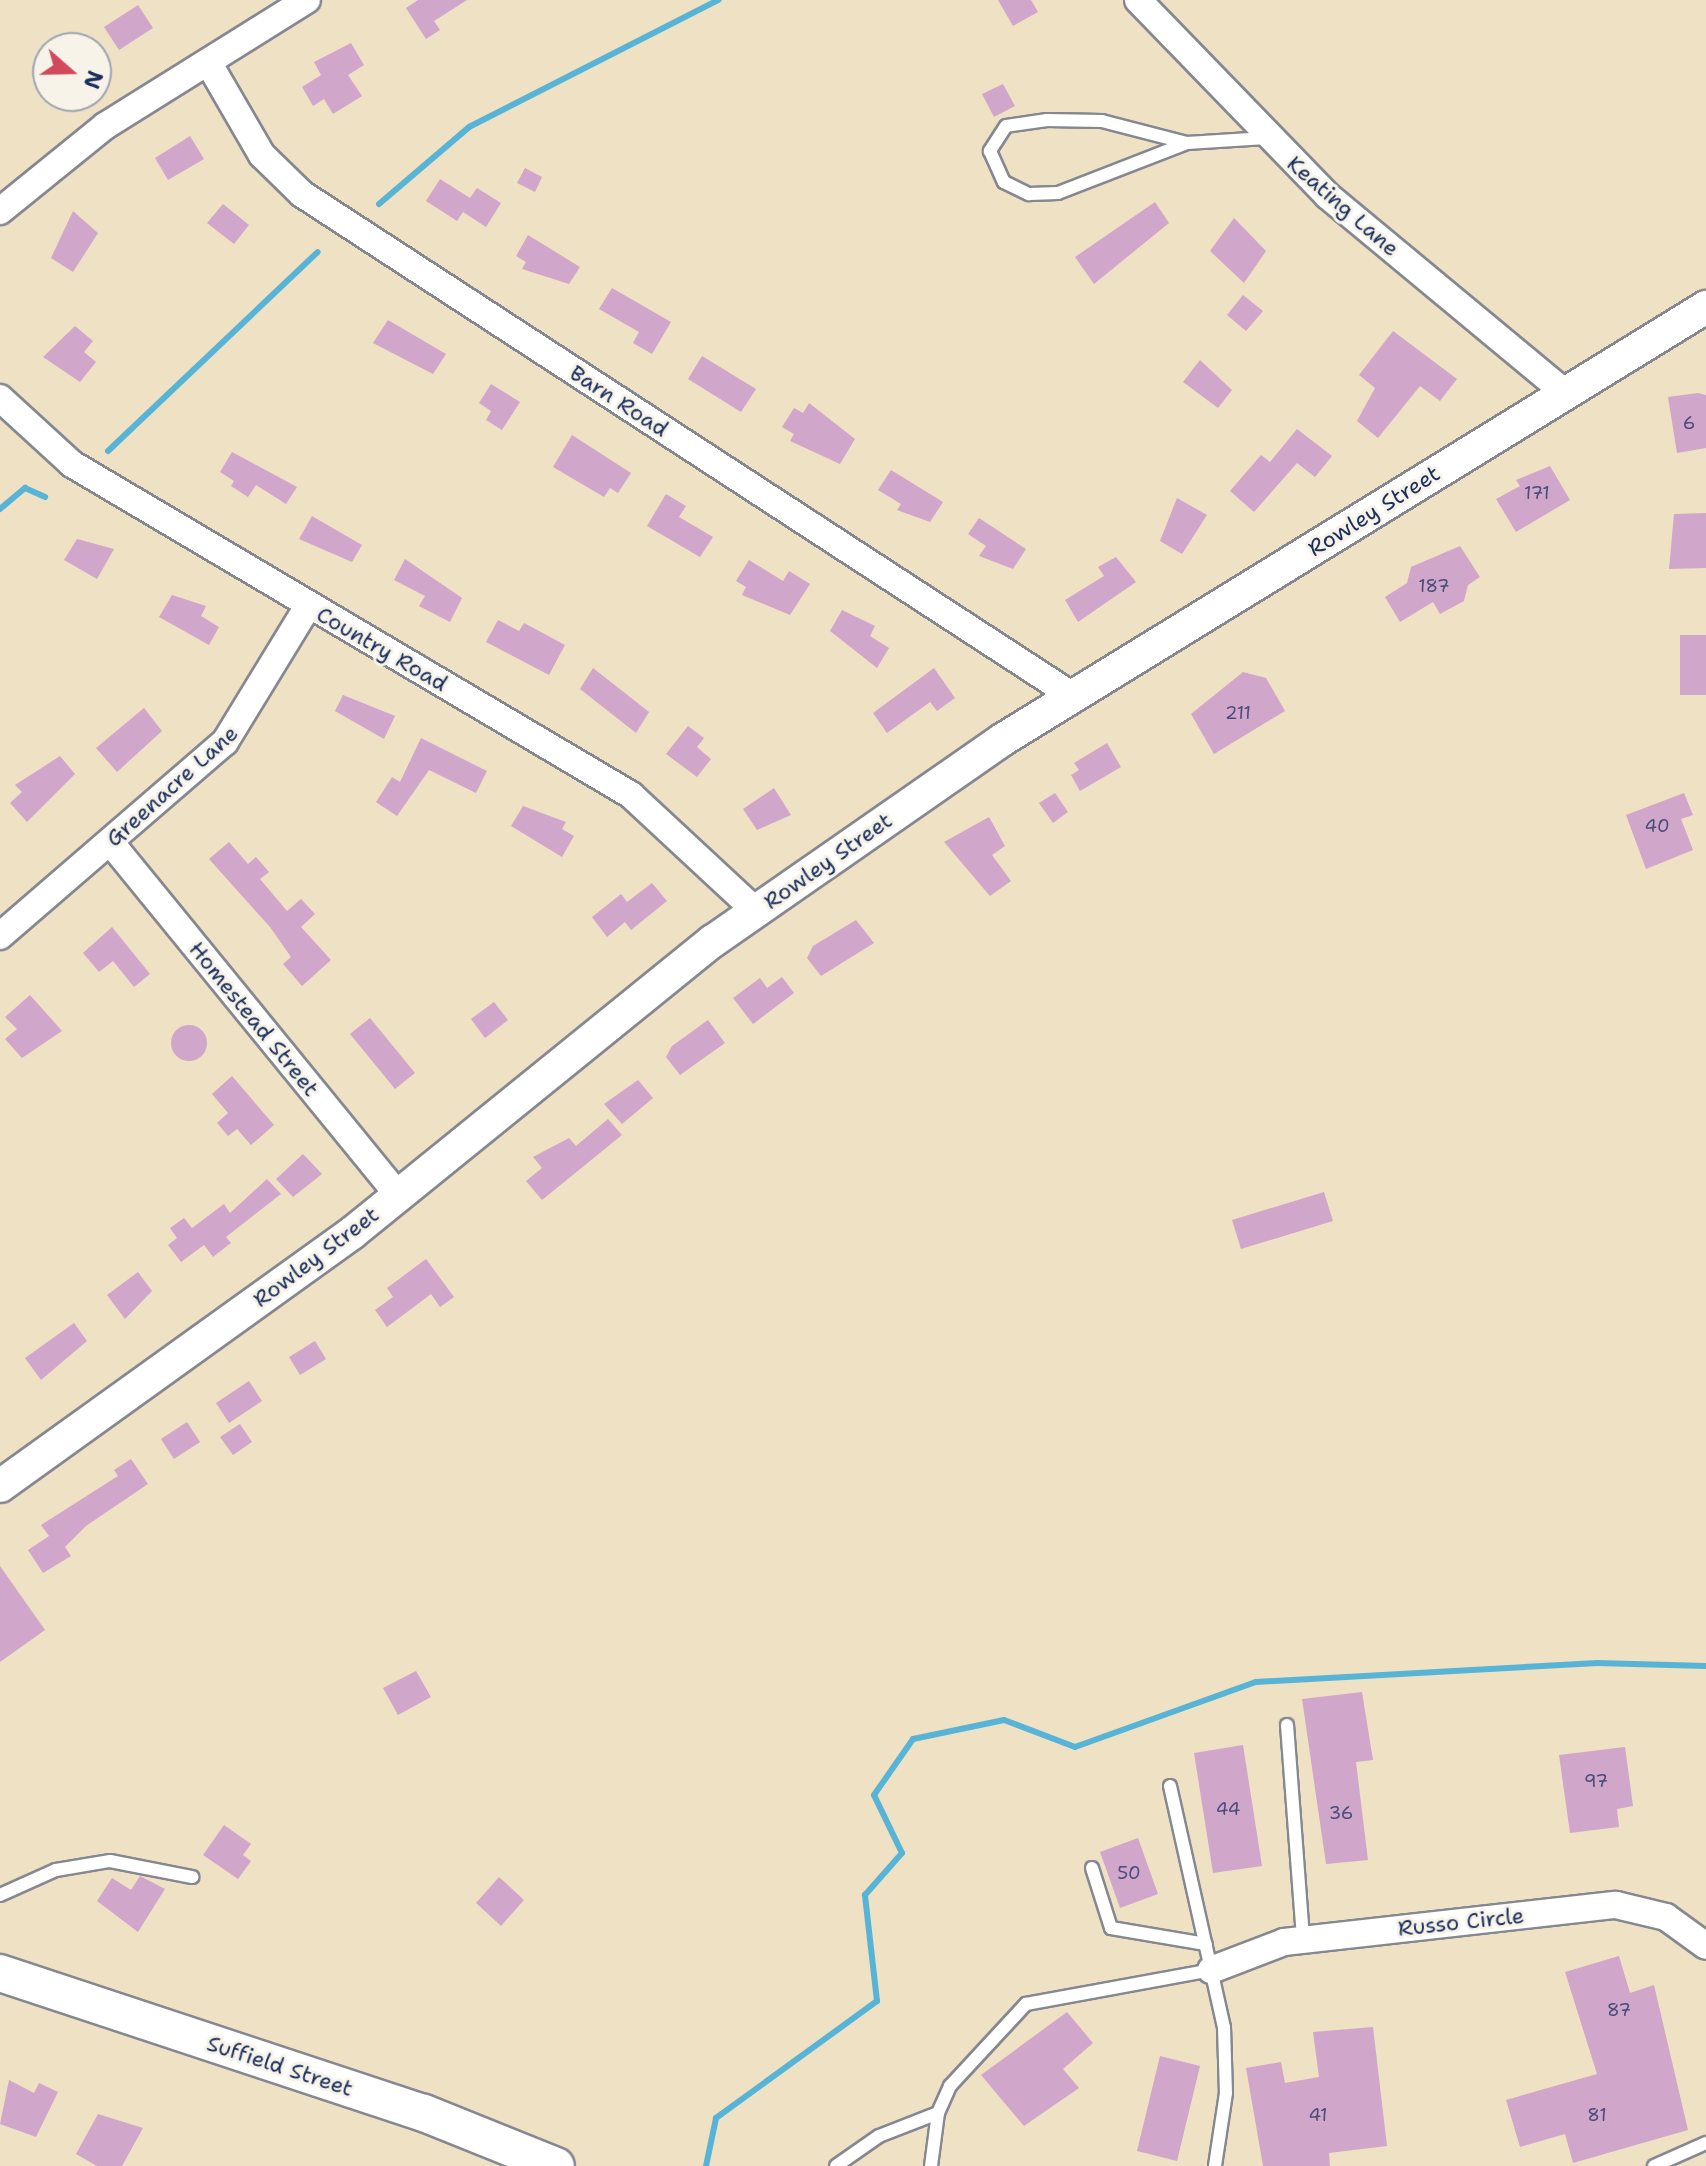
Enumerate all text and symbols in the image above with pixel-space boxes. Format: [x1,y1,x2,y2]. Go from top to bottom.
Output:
north arrow [32,32,112,112]
text: N [77,67,110,93]
street label: Keating Lane [1282,150,1404,262]
street label: Barn Road [565,359,673,443]
house number: 6 [1683,412,1695,434]
street label: Rowley Street [1303,460,1445,562]
house number: 171 [1524,482,1550,504]
house number: 187 [1418,575,1450,597]
street label: Country Road [312,601,452,697]
house number: 211 [1225,702,1251,724]
street label: Greenacre Lane [101,720,243,852]
street label: Rowley Street [759,807,897,915]
house number: 40 [1644,815,1670,837]
street label: Homestead Street [183,936,325,1102]
street label: Rowley Street [248,1201,384,1313]
house number: 97 [1584,1770,1608,1792]
house number: 44 [1216,1798,1240,1820]
house number: 36 [1329,1802,1353,1824]
house number: 50 [1117,1862,1141,1884]
street label: Russo Circle [1397,1902,1525,1942]
house number: 87 [1607,1999,1631,2021]
street label: Suffield Street [204,2030,356,2102]
house number: 41 [1308,2104,1328,2126]
house number: 81 [1587,2104,1607,2126]

